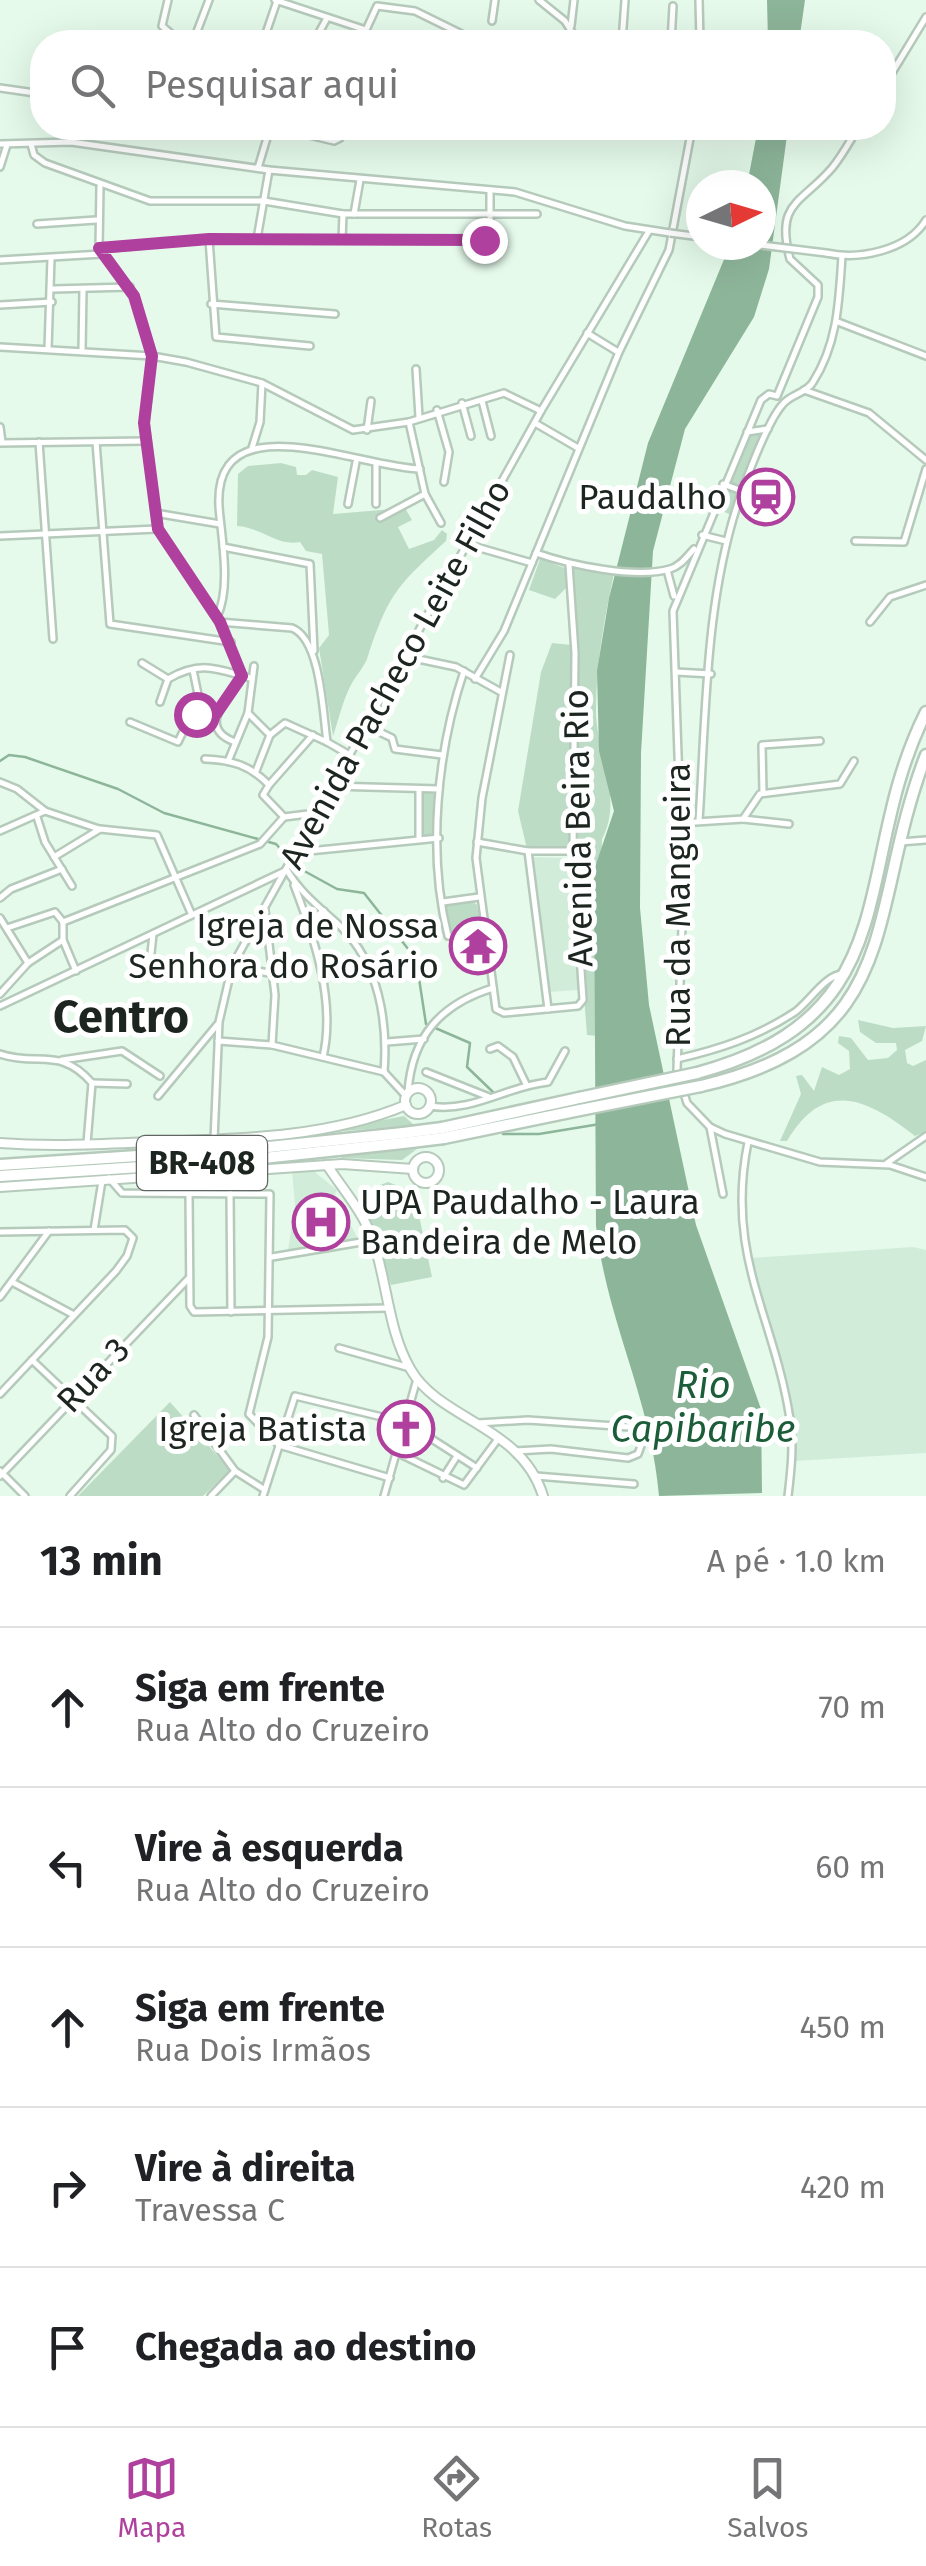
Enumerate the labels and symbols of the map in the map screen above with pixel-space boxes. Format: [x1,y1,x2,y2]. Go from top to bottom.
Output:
north arrow [686,170,776,260]
route end [462,218,508,264]
station icon: Paudalho [736,467,796,527]
street label: Avenida Pacheco Leite Filho [270,472,520,876]
place label: Paudalho [578,476,727,518]
street label: Avenida Beira Rio [555,689,601,967]
route start [174,692,220,738]
street label: Rua da Mangueira [657,763,699,1047]
place label: Igreja de Nossa Senhora do Rosário [128,905,439,987]
temple icon: Igreja de Nossa Senhora do Rosário [448,916,508,976]
district label: Centro [53,990,189,1044]
road number: BR-408 [137,1136,267,1190]
place label: UPA Paudalho - Laura Bandeira de Melo [360,1181,700,1263]
hospital icon: UPA Paudalho - Laura Bandeira de Melo [291,1192,351,1252]
street label: Rua 3 [48,1329,138,1421]
water label: Rio Capibaribe [611,1362,795,1452]
church icon: Igreja Batista [376,1399,436,1459]
place label: Igreja Batista [158,1408,367,1450]

